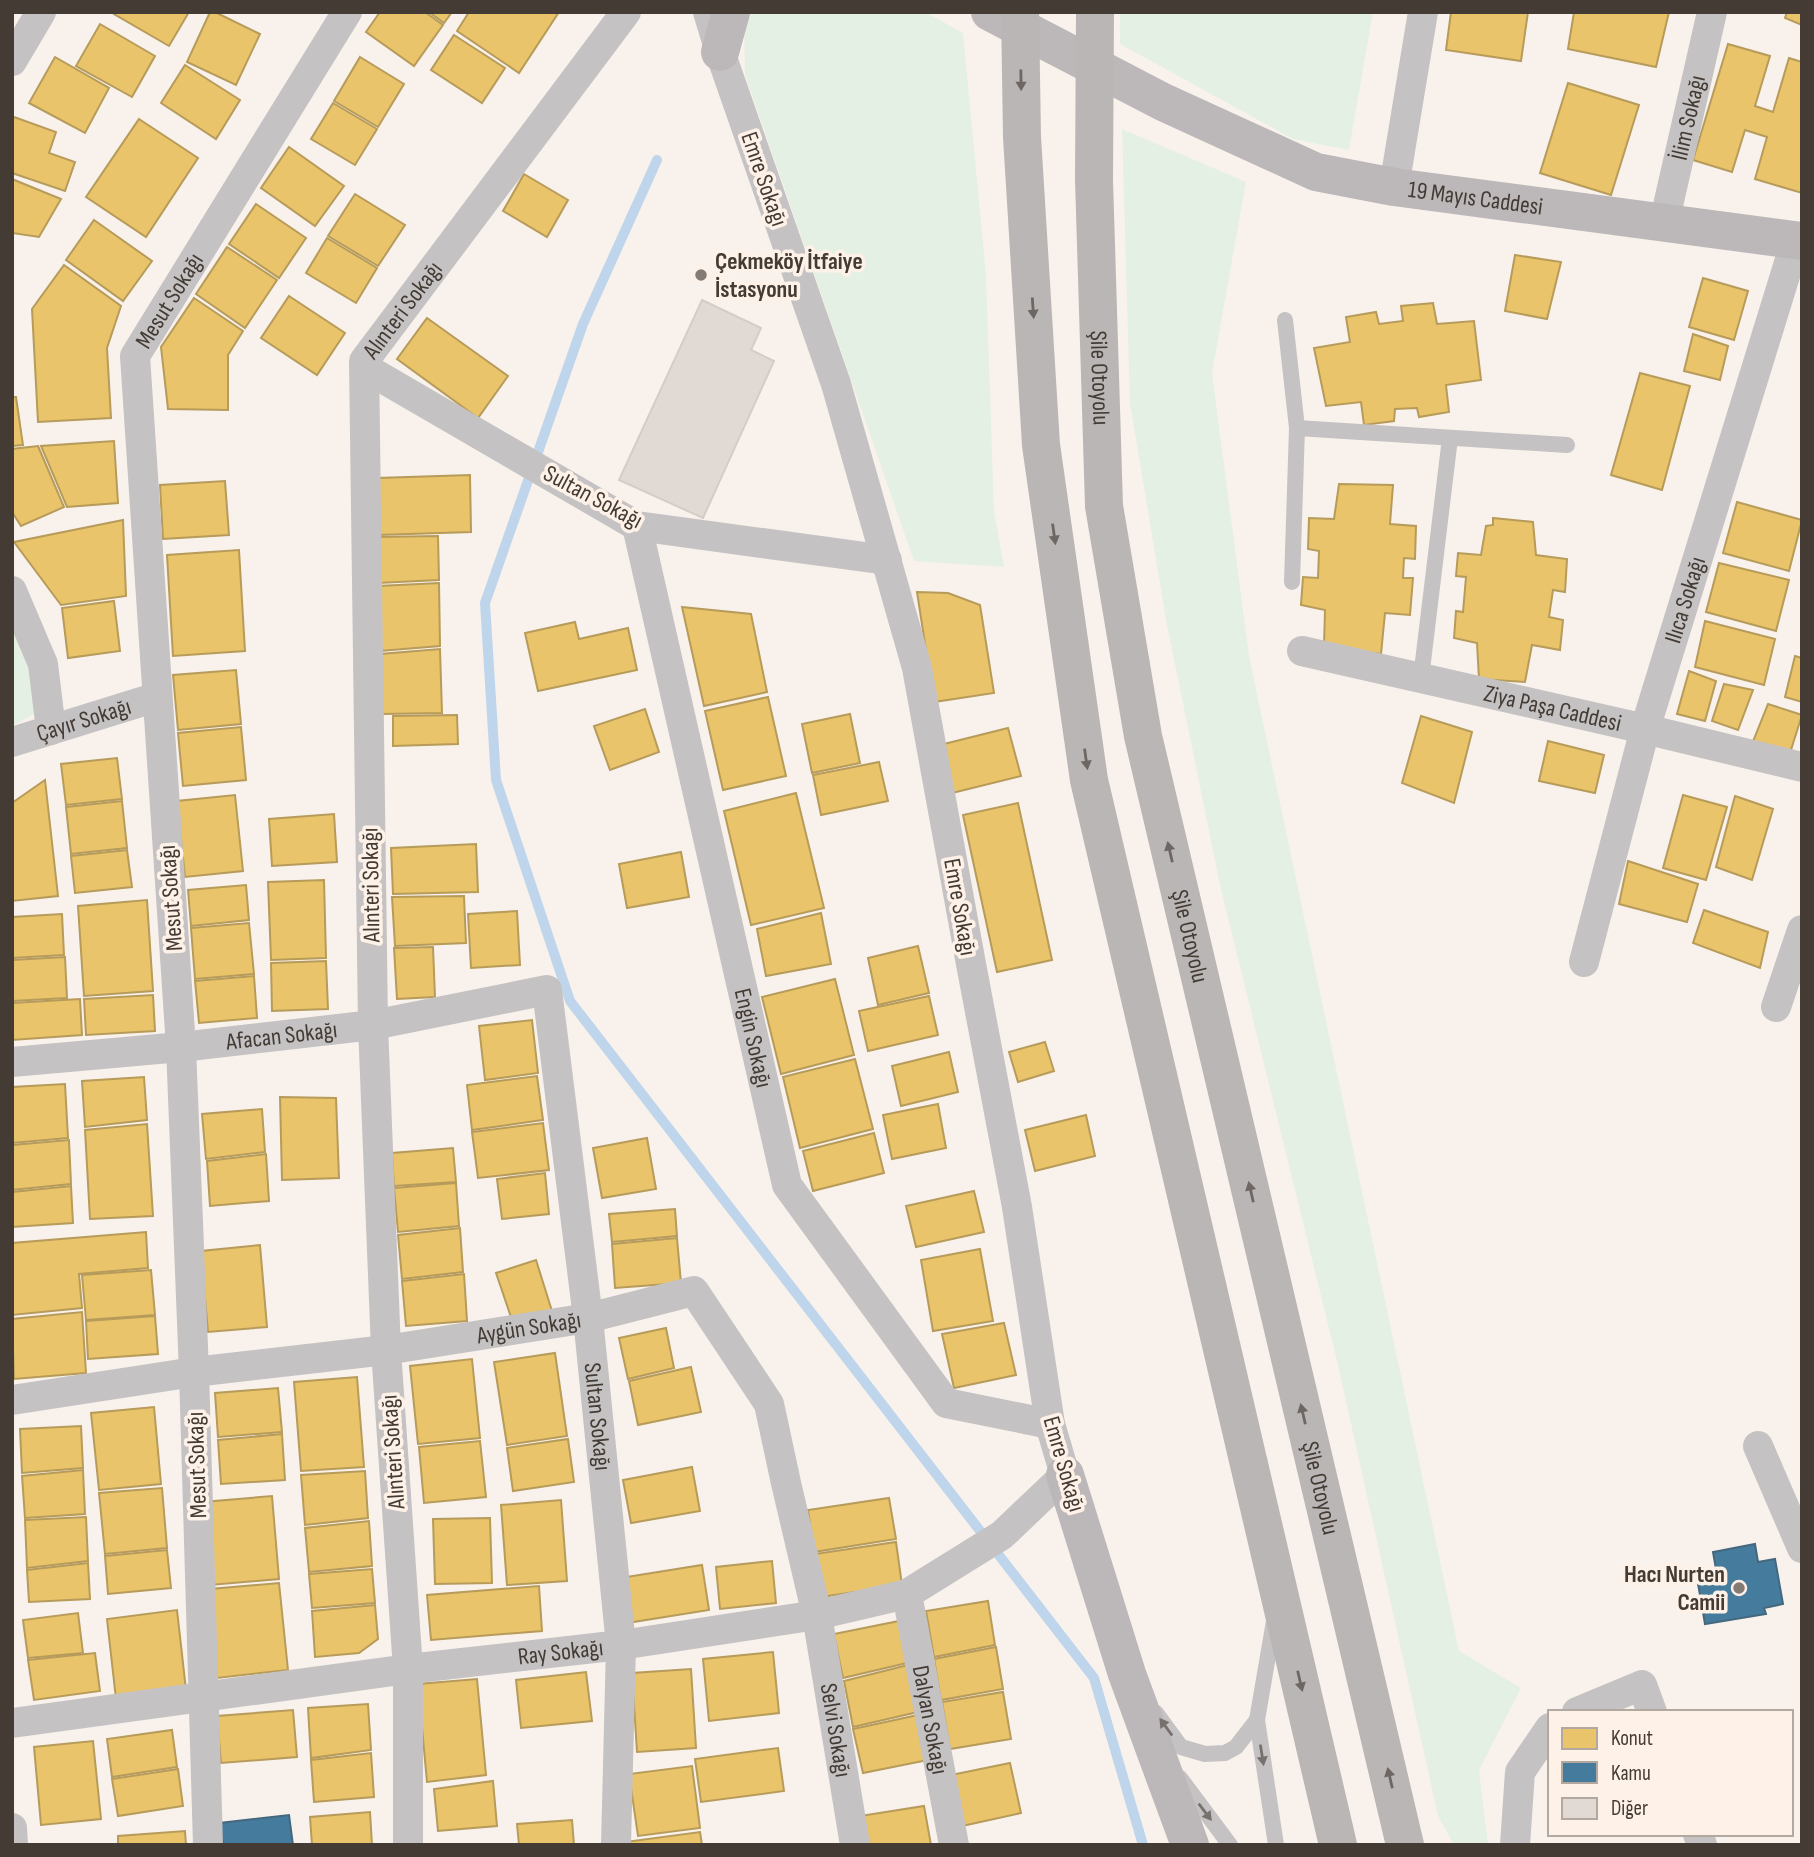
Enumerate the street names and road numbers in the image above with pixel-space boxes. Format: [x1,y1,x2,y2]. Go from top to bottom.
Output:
street label: İlim Sokağı [1664,72,1712,163]
street label: Emre Sokağı [734,128,794,230]
street label: 19 Mayıs Caddesi [1406,175,1545,221]
street label: Mesut Sokağı [129,248,209,354]
street label: Alınteri Sokağı [356,255,448,365]
street label: Şile Otoyolu [1084,330,1116,426]
street label: Sultan Sokağı [539,459,647,535]
street label: Ilıca Sokağı [1658,553,1712,647]
street label: Ziya Paşa Caddesi [1481,678,1624,738]
street label: Çayır Sokağı [33,691,134,748]
street label: Alınteri Sokağı [356,827,387,944]
street label: Mesut Sokağı [153,844,189,952]
street label: Emre Sokağı [937,856,983,958]
street label: Şile Otoyolu [1165,886,1215,986]
street label: Engin Sokağı [728,985,779,1090]
street label: Afacan Sokağı [224,1015,339,1056]
street label: Aygün Sokağı [474,1305,583,1350]
street label: Sultan Sokağı [578,1361,618,1472]
street label: Alınteri Sokağı [375,1394,412,1511]
street label: Mesut Sokağı [181,1411,213,1519]
street label: Emre Sokağı [1037,1413,1091,1515]
street label: Şile Otoyolu [1296,1438,1346,1537]
street label: Ray Sokağı [516,1633,605,1671]
street label: Dalyan Sokağı [906,1663,955,1777]
street label: Selvi Sokağı [814,1681,858,1779]

